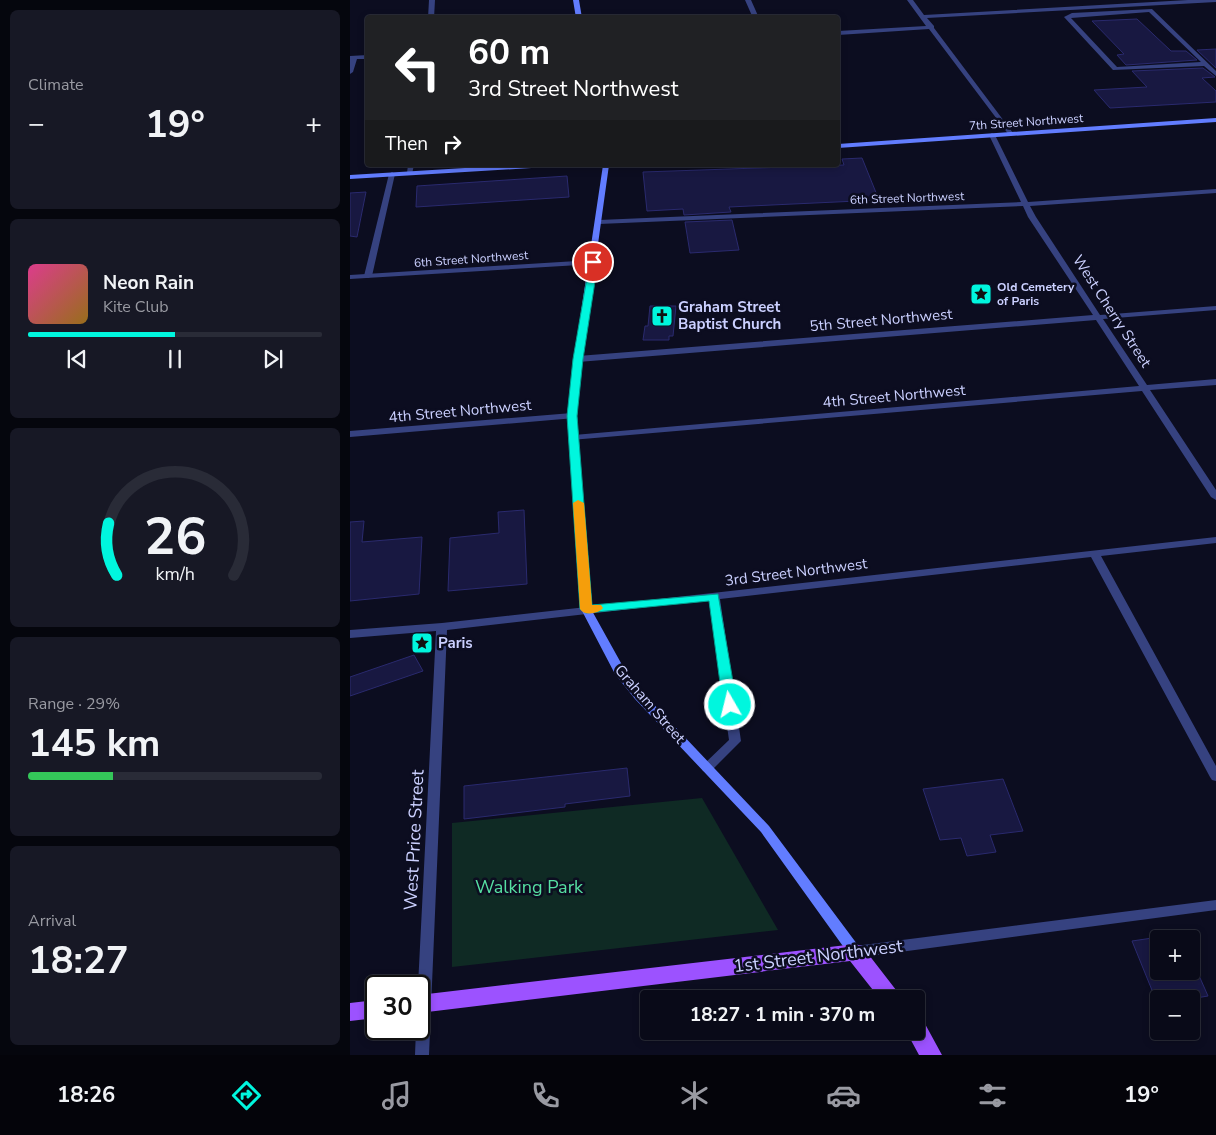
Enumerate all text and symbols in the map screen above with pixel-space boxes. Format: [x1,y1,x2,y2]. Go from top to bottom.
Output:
text: 60 m [468,29,550,76]
icon: left [385,35,450,100]
text: Climate [28,74,83,96]
text: 3rd Street Northwest [468,74,678,104]
text: 19° [145,99,205,150]
text: − [28,105,45,143]
text: + [305,105,322,143]
street label: 7th Street Northwest [968,110,1084,134]
icon: right [438,130,466,158]
text: Then [385,131,428,157]
street label: 6th Street Northwest [849,188,965,208]
pin [572,241,614,283]
street label: 6th Street Northwest [413,247,529,271]
icon: arrive [579,248,607,276]
street label: West Cherry Street [1068,251,1156,372]
text: Neon Rain [103,270,194,296]
place label: Old Cemetery of Paris [997,279,1075,309]
place icon: Old Cemetery of Paris [969,282,993,306]
text: Kite Club [103,296,169,318]
place label: Graham Street Baptist Church [678,297,781,334]
church icon: Graham Street Baptist Church [650,304,674,328]
street label: 5th Street Northwest [809,304,954,336]
icon: previous [63,345,91,373]
icon: pause [161,345,189,373]
icon: next [259,345,287,373]
street label: 4th Street Northwest [822,380,967,412]
street label: 4th Street Northwest [388,395,533,427]
text: 26 [144,501,206,572]
street label: 3rd Street Northwest [724,553,869,591]
text: km/h [155,562,195,586]
place icon: Paris [410,631,434,655]
place label: Paris [438,633,473,653]
street label: Graham Street [610,660,690,748]
position arrow [703,678,755,730]
text: Range · 29% [28,693,120,715]
text: 145 km [28,718,160,769]
street label: West Price Street [398,768,430,911]
park label: Walking Park [475,875,584,899]
text: Arrival [28,910,76,932]
map controls [1150,930,1200,1040]
button: + [1150,930,1200,980]
street label: 1st Street Northwest [732,934,905,978]
text: 18:27 [28,935,129,986]
speed limit sign: 30 [365,975,430,1040]
button: − [1150,990,1200,1040]
text: 18:27 · 1 min · 370 m [690,1002,875,1028]
icon: directions [229,1078,264,1113]
icon: music [379,1078,414,1113]
icon: phone [528,1078,563,1113]
icon: climate [677,1078,712,1113]
icon: car [826,1078,861,1113]
icon: filters [975,1078,1010,1113]
text: 18:26 [57,1080,115,1110]
text: 19° [1124,1080,1159,1110]

